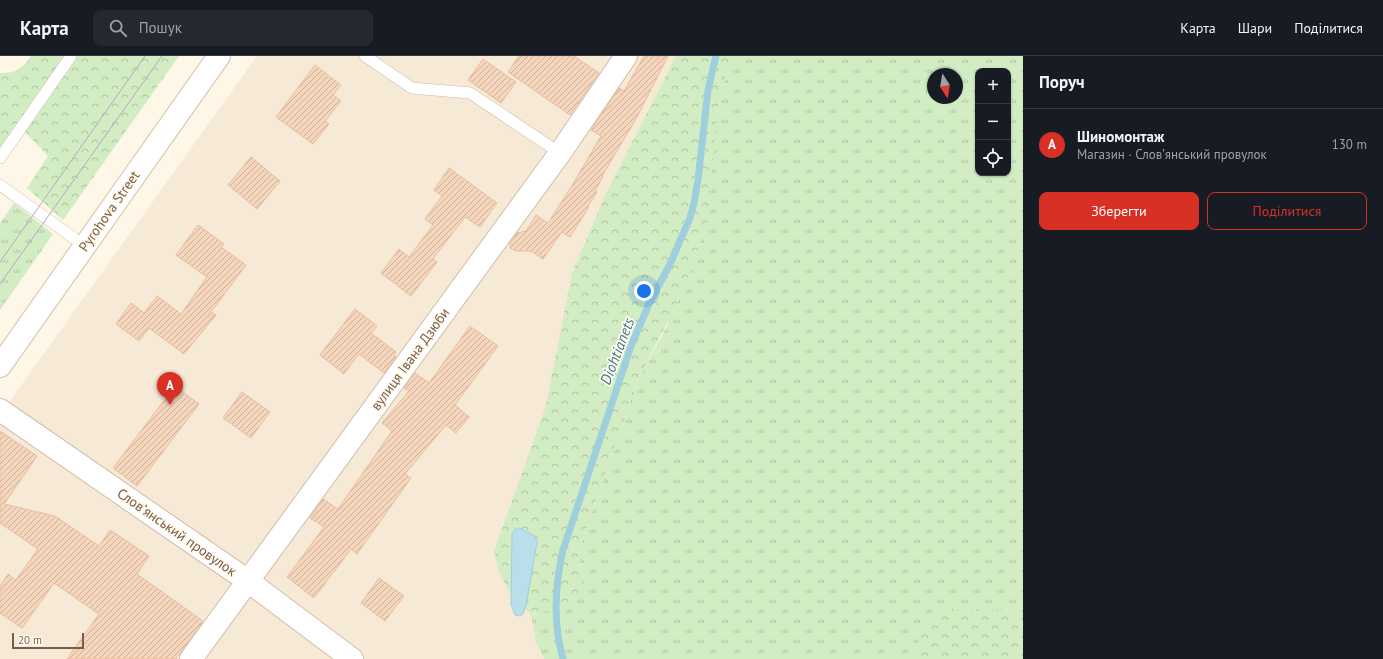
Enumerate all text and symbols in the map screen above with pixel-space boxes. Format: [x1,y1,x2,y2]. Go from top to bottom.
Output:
search box [93,10,373,46]
text: Карта [20,16,69,40]
icon: search [107,17,129,39]
text: Пошук [139,18,182,37]
text: Карта [1180,19,1216,37]
text: Шари [1238,19,1272,37]
text: Поділитися [1294,19,1363,37]
north arrow [927,68,963,104]
map controls [975,68,1011,176]
button: + [975,68,1011,104]
text: Поруч [1039,71,1085,93]
button: − [975,104,1011,140]
text: Шиномонтаж [1077,127,1164,146]
text: A [1048,136,1056,153]
text: 130 m [1332,136,1367,153]
button: locate [975,140,1011,176]
text: Магазин · Словʼянський провулок [1077,146,1267,163]
street label: Pyrohova Street [74,167,144,255]
button: Зберегти [1039,192,1199,230]
button: Поділитися [1207,192,1367,230]
your location [634,281,654,301]
street label: вулиця Івана Дзюби [367,304,453,414]
water label: Diohtianets [596,315,638,387]
pin: A [157,372,183,405]
street label: Словʼянський провулок [114,484,240,580]
scale bar [12,631,84,650]
text: 20 m [18,633,42,647]

